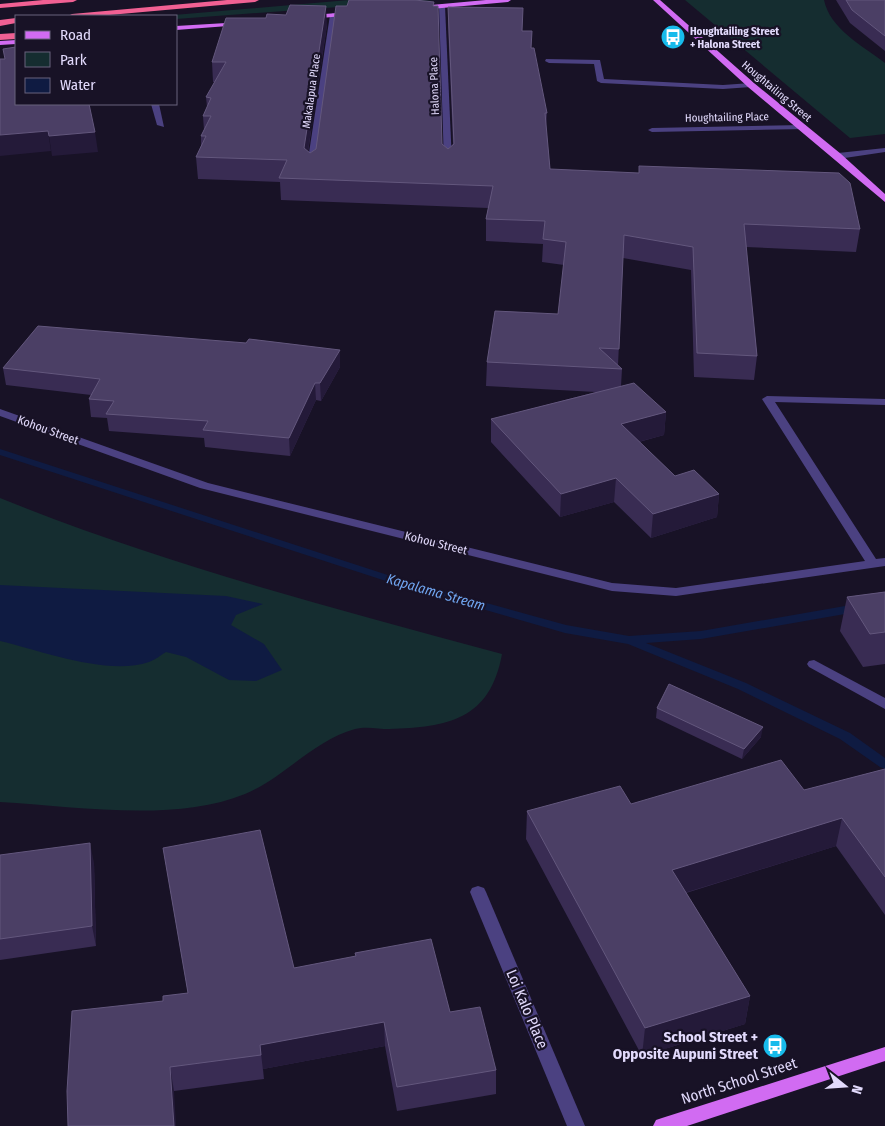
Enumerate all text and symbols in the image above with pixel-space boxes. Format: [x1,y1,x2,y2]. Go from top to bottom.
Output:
legend [15,15,178,105]
bus stop icon: Houghtailing Street + Halona Street [660,24,686,50]
place label: Houghtailing Street + Halona Street [690,25,779,51]
text: Road [60,26,91,44]
text: Park [60,51,87,69]
street label: Makalapua Place [300,53,323,129]
street label: Halona Place [427,57,442,115]
street label: Houghtailing Street [739,58,815,125]
text: Water [60,76,96,94]
street label: Houghtailing Place [685,110,769,125]
street label: Kohou Street [16,413,80,448]
street label: Kohou Street [403,528,469,558]
water label: Kapalama Stream [385,570,487,615]
street label: Loi Kalo Place [502,967,552,1051]
place label: School Street + Opposite Aupuni Street [613,1028,759,1063]
bus stop icon: School Street + Opposite Aupuni Street [762,1033,788,1059]
street label: North School Street [679,1054,799,1108]
north arrow [820,1061,870,1111]
text: N [848,1083,866,1096]

